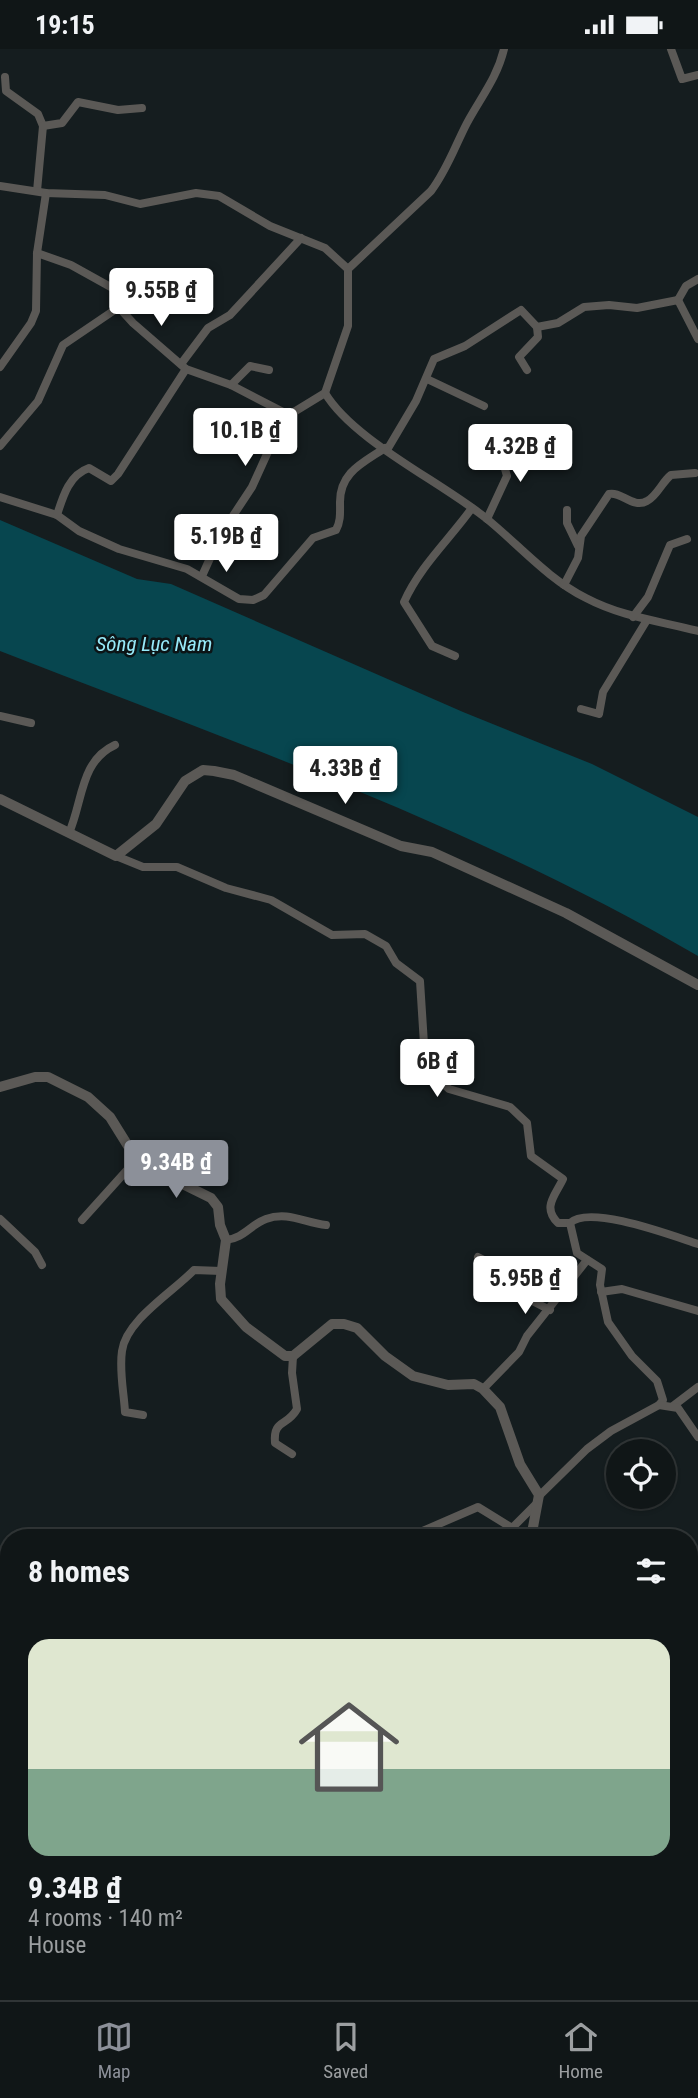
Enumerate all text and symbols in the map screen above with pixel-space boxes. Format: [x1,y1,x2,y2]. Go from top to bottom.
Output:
text: 19:15 [35,10,95,40]
pin: 9.55B ₫ [96,268,226,328]
text: 9.55B ₫ [125,277,197,304]
pin: 10.1B ₫ [180,409,310,468]
text: 10.1B ₫ [209,417,281,444]
pin: 4.32B ₫ [455,425,585,484]
text: 4.32B ₫ [484,433,556,460]
pin: 5.19B ₫ [161,515,291,574]
text: 5.19B ₫ [190,523,262,550]
water label: Sông Lục Nam [96,632,212,656]
pin: 4.33B ₫ [280,747,410,806]
text: 4.33B ₫ [309,755,381,782]
pin: 6B ₫ [396,1039,478,1099]
text: 6B ₫ [416,1048,458,1075]
pin: 9.34B ₫ [111,1141,241,1200]
text: 9.34B ₫ [140,1149,212,1176]
pin: 5.95B ₫ [460,1257,590,1316]
text: 5.95B ₫ [489,1265,561,1292]
map controls [606,1439,676,1509]
button: locate [606,1439,676,1509]
icon: filters [632,1552,670,1590]
text: 8 homes [28,1554,130,1589]
icon: home [286,1684,412,1810]
text: 9.34B ₫ [28,1870,121,1905]
text: 4 rooms · 140 m² [28,1905,183,1932]
text: House [28,1932,86,1959]
tab: Map [95,2018,133,2083]
tab: Saved [323,2018,368,2083]
tab: Home [558,2018,603,2083]

